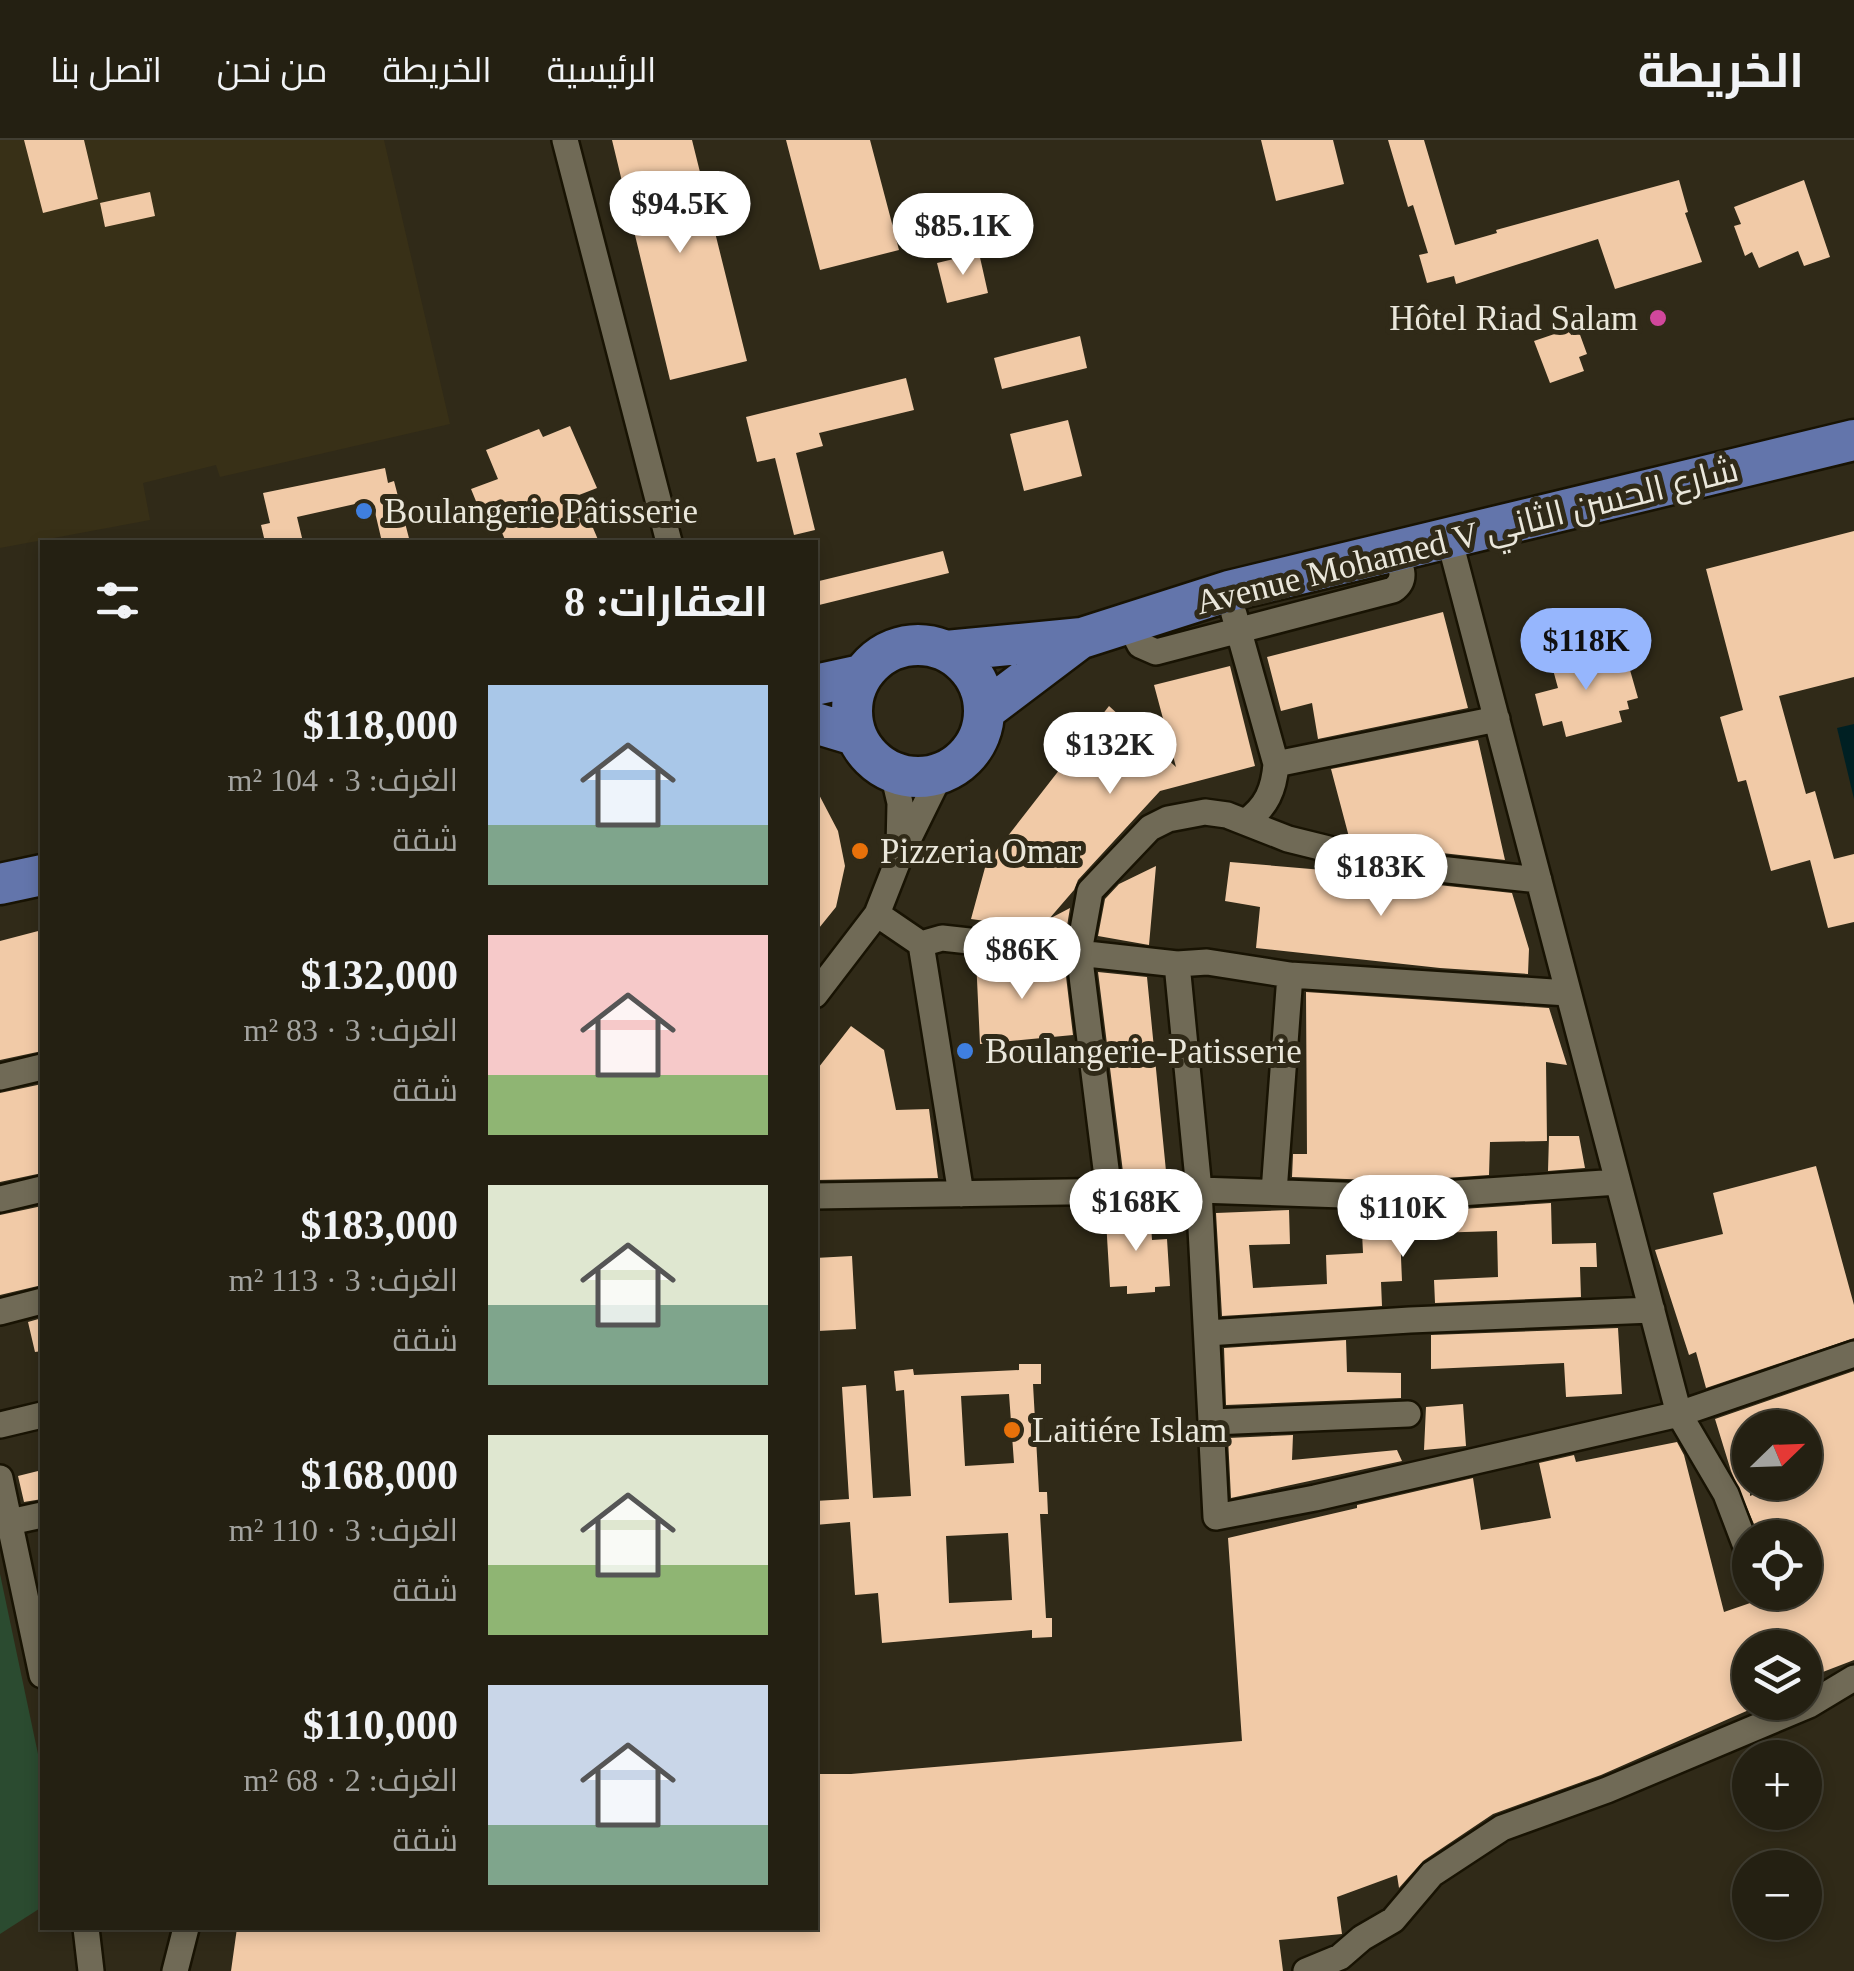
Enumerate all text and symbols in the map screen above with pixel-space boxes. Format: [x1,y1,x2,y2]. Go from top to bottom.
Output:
text: الخريطة [1638,44,1804,97]
text: اتصل بنا [50,51,162,90]
text: من نحن [217,51,327,90]
text: الخريطة [382,51,492,90]
text: الرئيسية [547,51,656,90]
pin: $94.5K [599,171,761,256]
text: $94.5K [632,185,728,221]
pin: $85.1K [882,193,1044,278]
text: $85.1K [915,207,1011,243]
place label: Hôtel Riad Salam [1389,299,1638,338]
marker: Hôtel Riad Salam [1647,307,1669,329]
street label: Avenue Mohamed V شارع الحسن الثاني [1192,450,1744,629]
place label: Boulangerie Pâtisserie [384,492,698,531]
marker: Boulangerie Pâtisserie [353,500,375,522]
icon: filters [90,573,145,628]
text: العقارات: 8 [564,579,768,625]
pin: $118K [1516,608,1656,693]
text: $118K [1542,622,1630,658]
text: $118,000 [303,702,458,748]
pin: $132K [1040,712,1180,797]
icon: home [568,725,688,845]
text: $132K [1066,726,1154,762]
text: الغرف: 3 · 104 m² [228,762,458,798]
text: شقة [393,822,458,858]
place label: Pizzeria Omar [880,832,1081,871]
pin: $183K [1311,834,1451,919]
marker: Pizzeria Omar [849,840,871,862]
text: $183K [1337,848,1425,884]
pin: $86K [963,917,1081,1002]
text: $86K [986,931,1058,967]
text: $132,000 [301,952,458,998]
icon: home [568,975,688,1095]
text: الغرف: 3 · 83 m² [244,1012,458,1048]
place label: Boulangerie-Patisserie [985,1032,1302,1071]
marker: Boulangerie-Patisserie [954,1040,976,1062]
text: شقة [393,1072,458,1108]
pin: $168K [1066,1169,1206,1254]
pin: $110K [1333,1175,1473,1260]
text: $168K [1092,1183,1180,1219]
text: $110K [1359,1189,1447,1225]
text: $183,000 [301,1202,458,1248]
icon: home [568,1225,688,1345]
text: الغرف: 3 · 113 m² [229,1262,458,1298]
text: شقة [393,1322,458,1358]
north arrow [1732,1410,1822,1500]
map controls [1732,1410,1822,1940]
place label: Laitiére Islam [1032,1411,1227,1450]
marker: Laitiére Islam [1001,1419,1023,1441]
text: $168,000 [301,1452,458,1498]
icon: home [568,1475,688,1595]
text: الغرف: 3 · 110 m² [229,1512,458,1548]
button: locate [1732,1520,1822,1610]
text: شقة [393,1572,458,1608]
button: layers [1732,1630,1822,1720]
text: $110,000 [303,1702,458,1748]
icon: home [568,1725,688,1845]
button: + [1732,1740,1822,1830]
text: الغرف: 2 · 68 m² [244,1762,458,1798]
text: شقة [393,1822,458,1858]
button: − [1732,1850,1822,1940]

